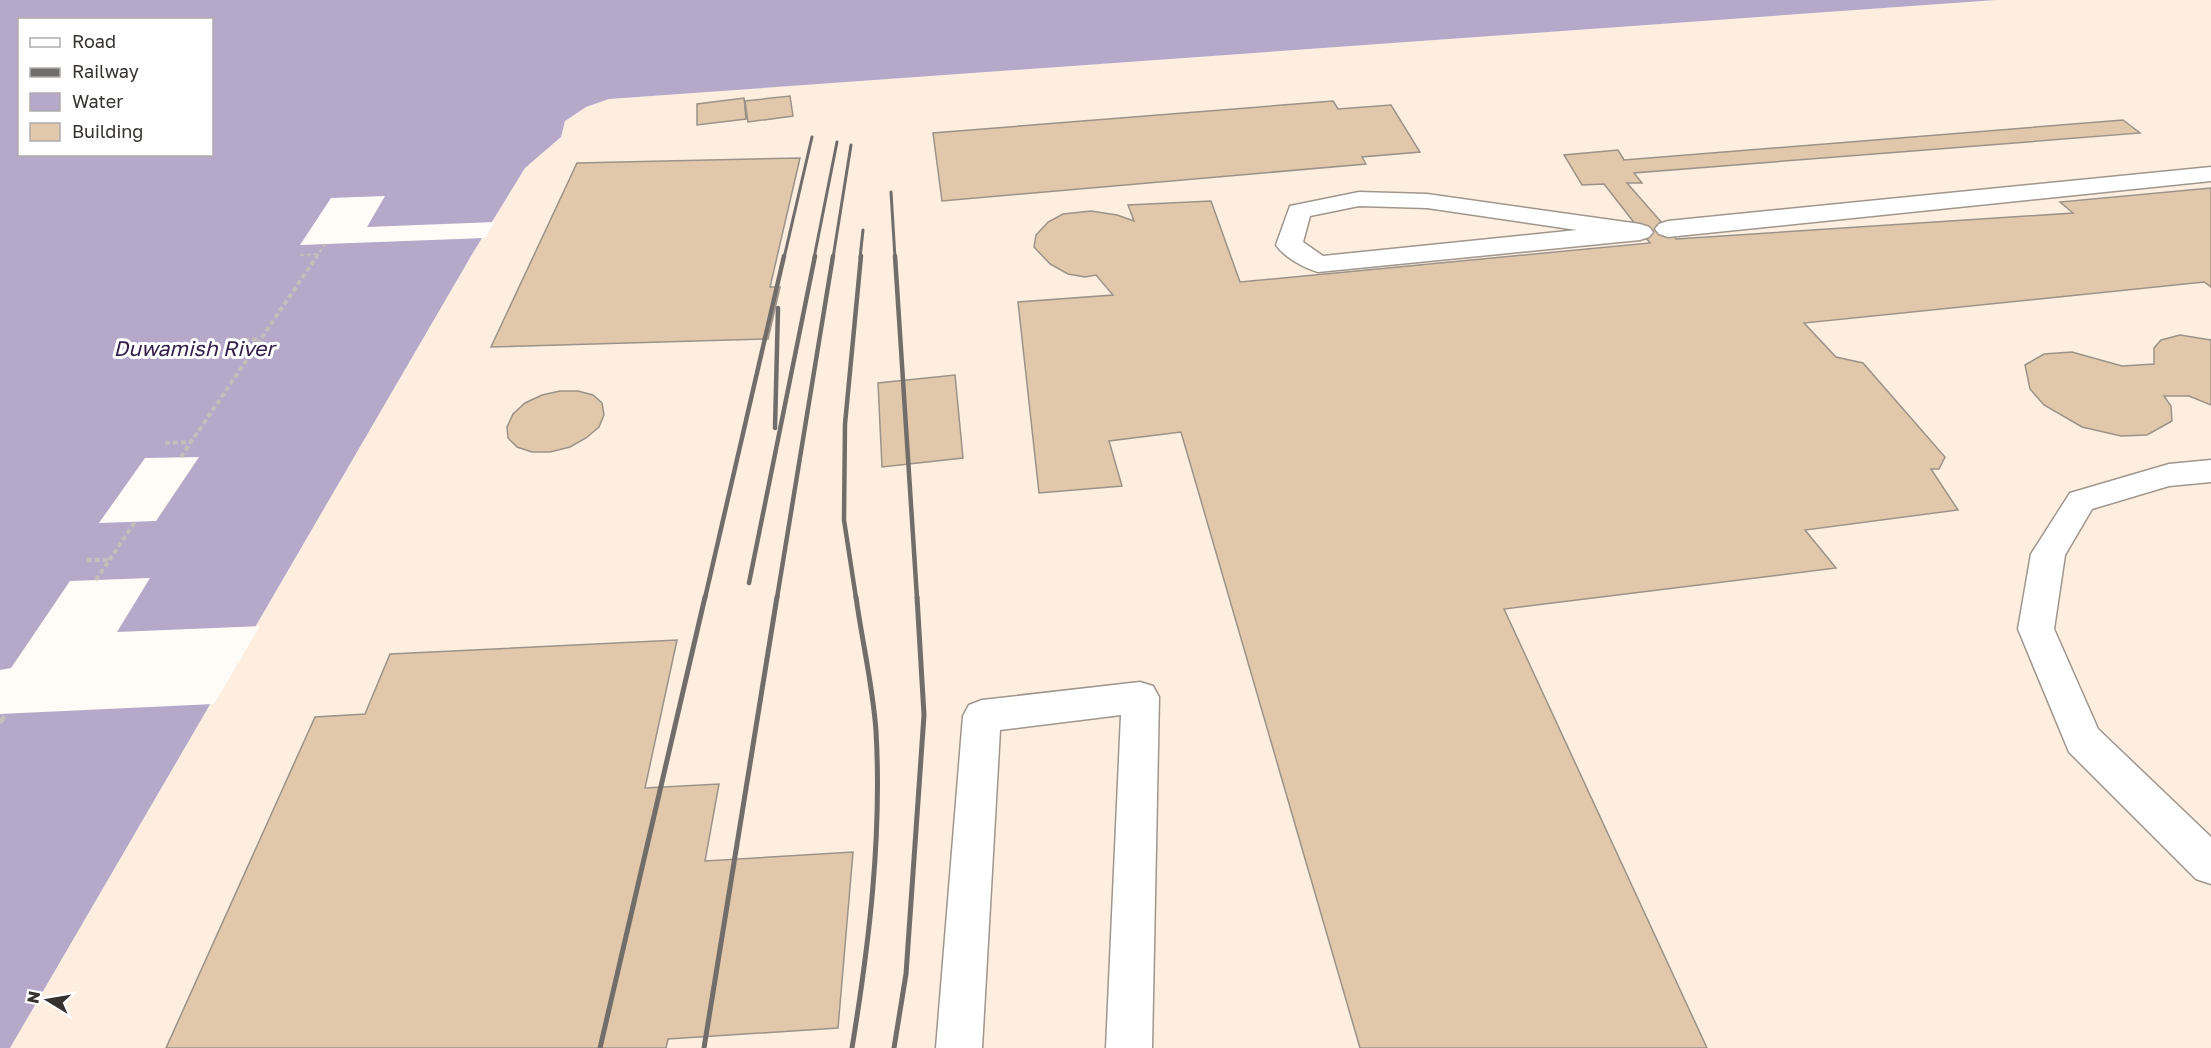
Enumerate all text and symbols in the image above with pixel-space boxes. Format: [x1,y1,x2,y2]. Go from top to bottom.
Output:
legend [18,18,213,156]
text: Road [72,30,116,52]
text: Railway [72,60,139,82]
text: Water [72,90,123,112]
text: Building [72,120,143,142]
water label: Duwamish River [114,335,277,361]
north arrow [18,970,78,1030]
text: N [22,989,44,1005]

